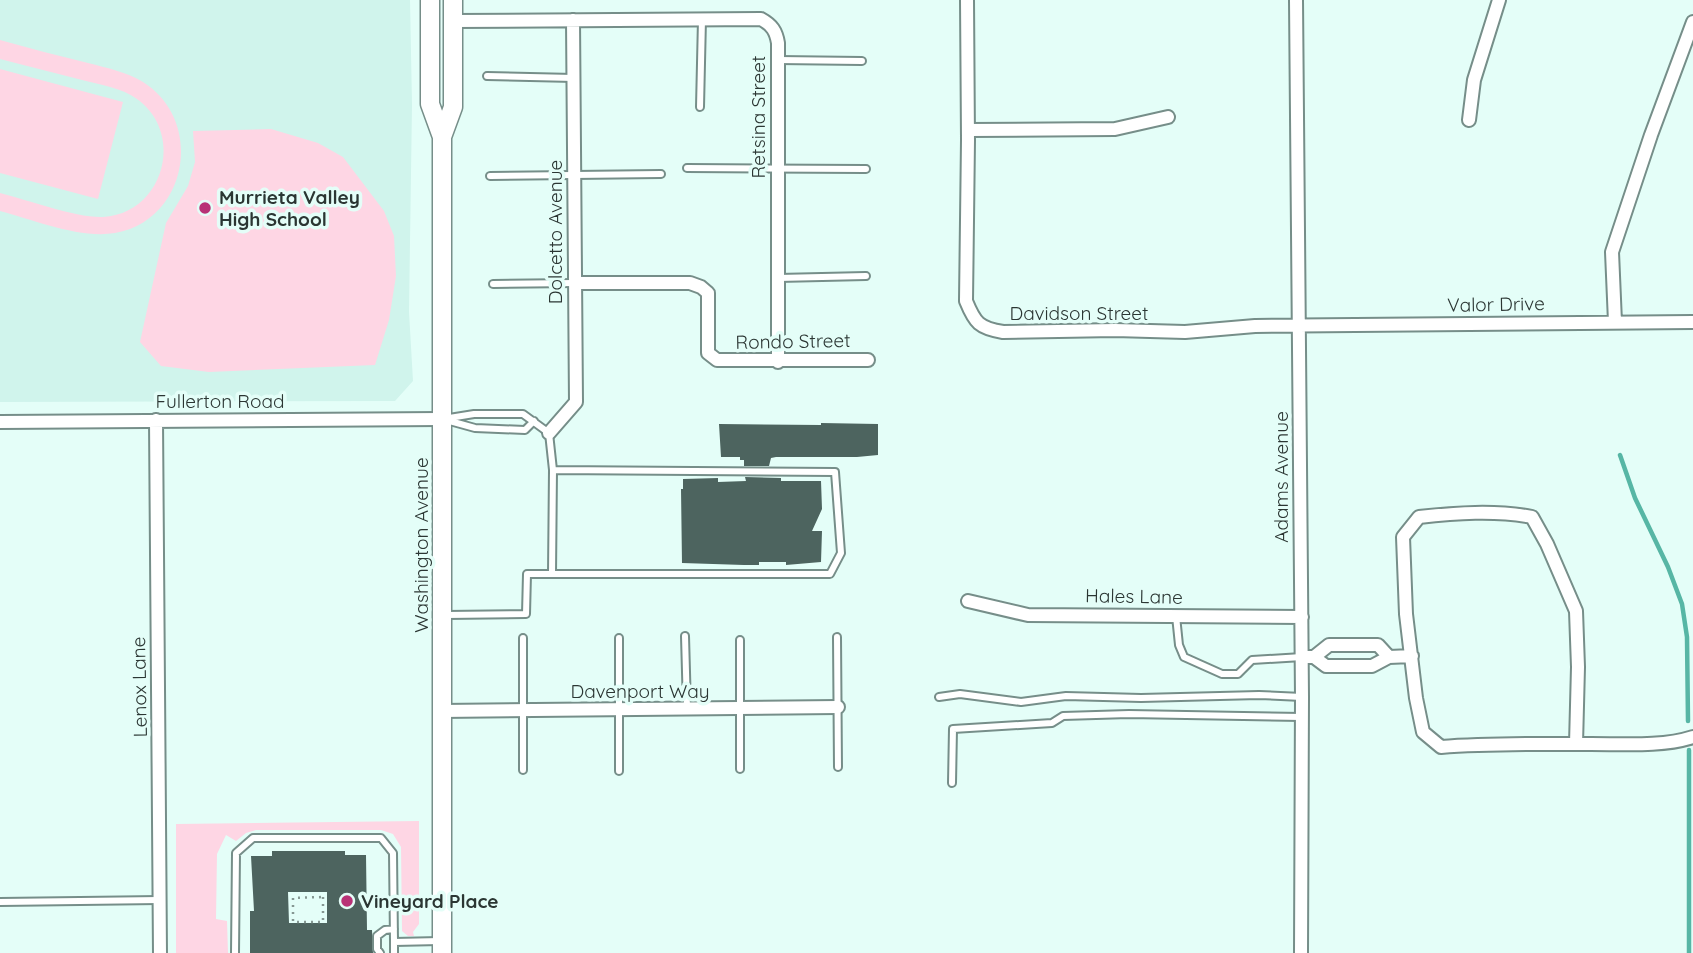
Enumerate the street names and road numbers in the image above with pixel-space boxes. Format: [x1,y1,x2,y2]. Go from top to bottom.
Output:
street label: Retsina Street [746,56,770,178]
street label: Dolcetto Avenue [543,160,567,304]
street label: Valor Drive [1447,291,1545,317]
street label: Davidson Street [1009,301,1149,325]
street label: Rondo Street [735,328,851,354]
street label: Fullerton Road [155,389,285,413]
street label: Adams Avenue [1269,411,1293,543]
street label: Washington Avenue [409,457,433,633]
street label: Hales Lane [1085,583,1183,609]
street label: Lenox Lane [126,636,152,738]
street label: Davenport Way [570,679,710,703]

